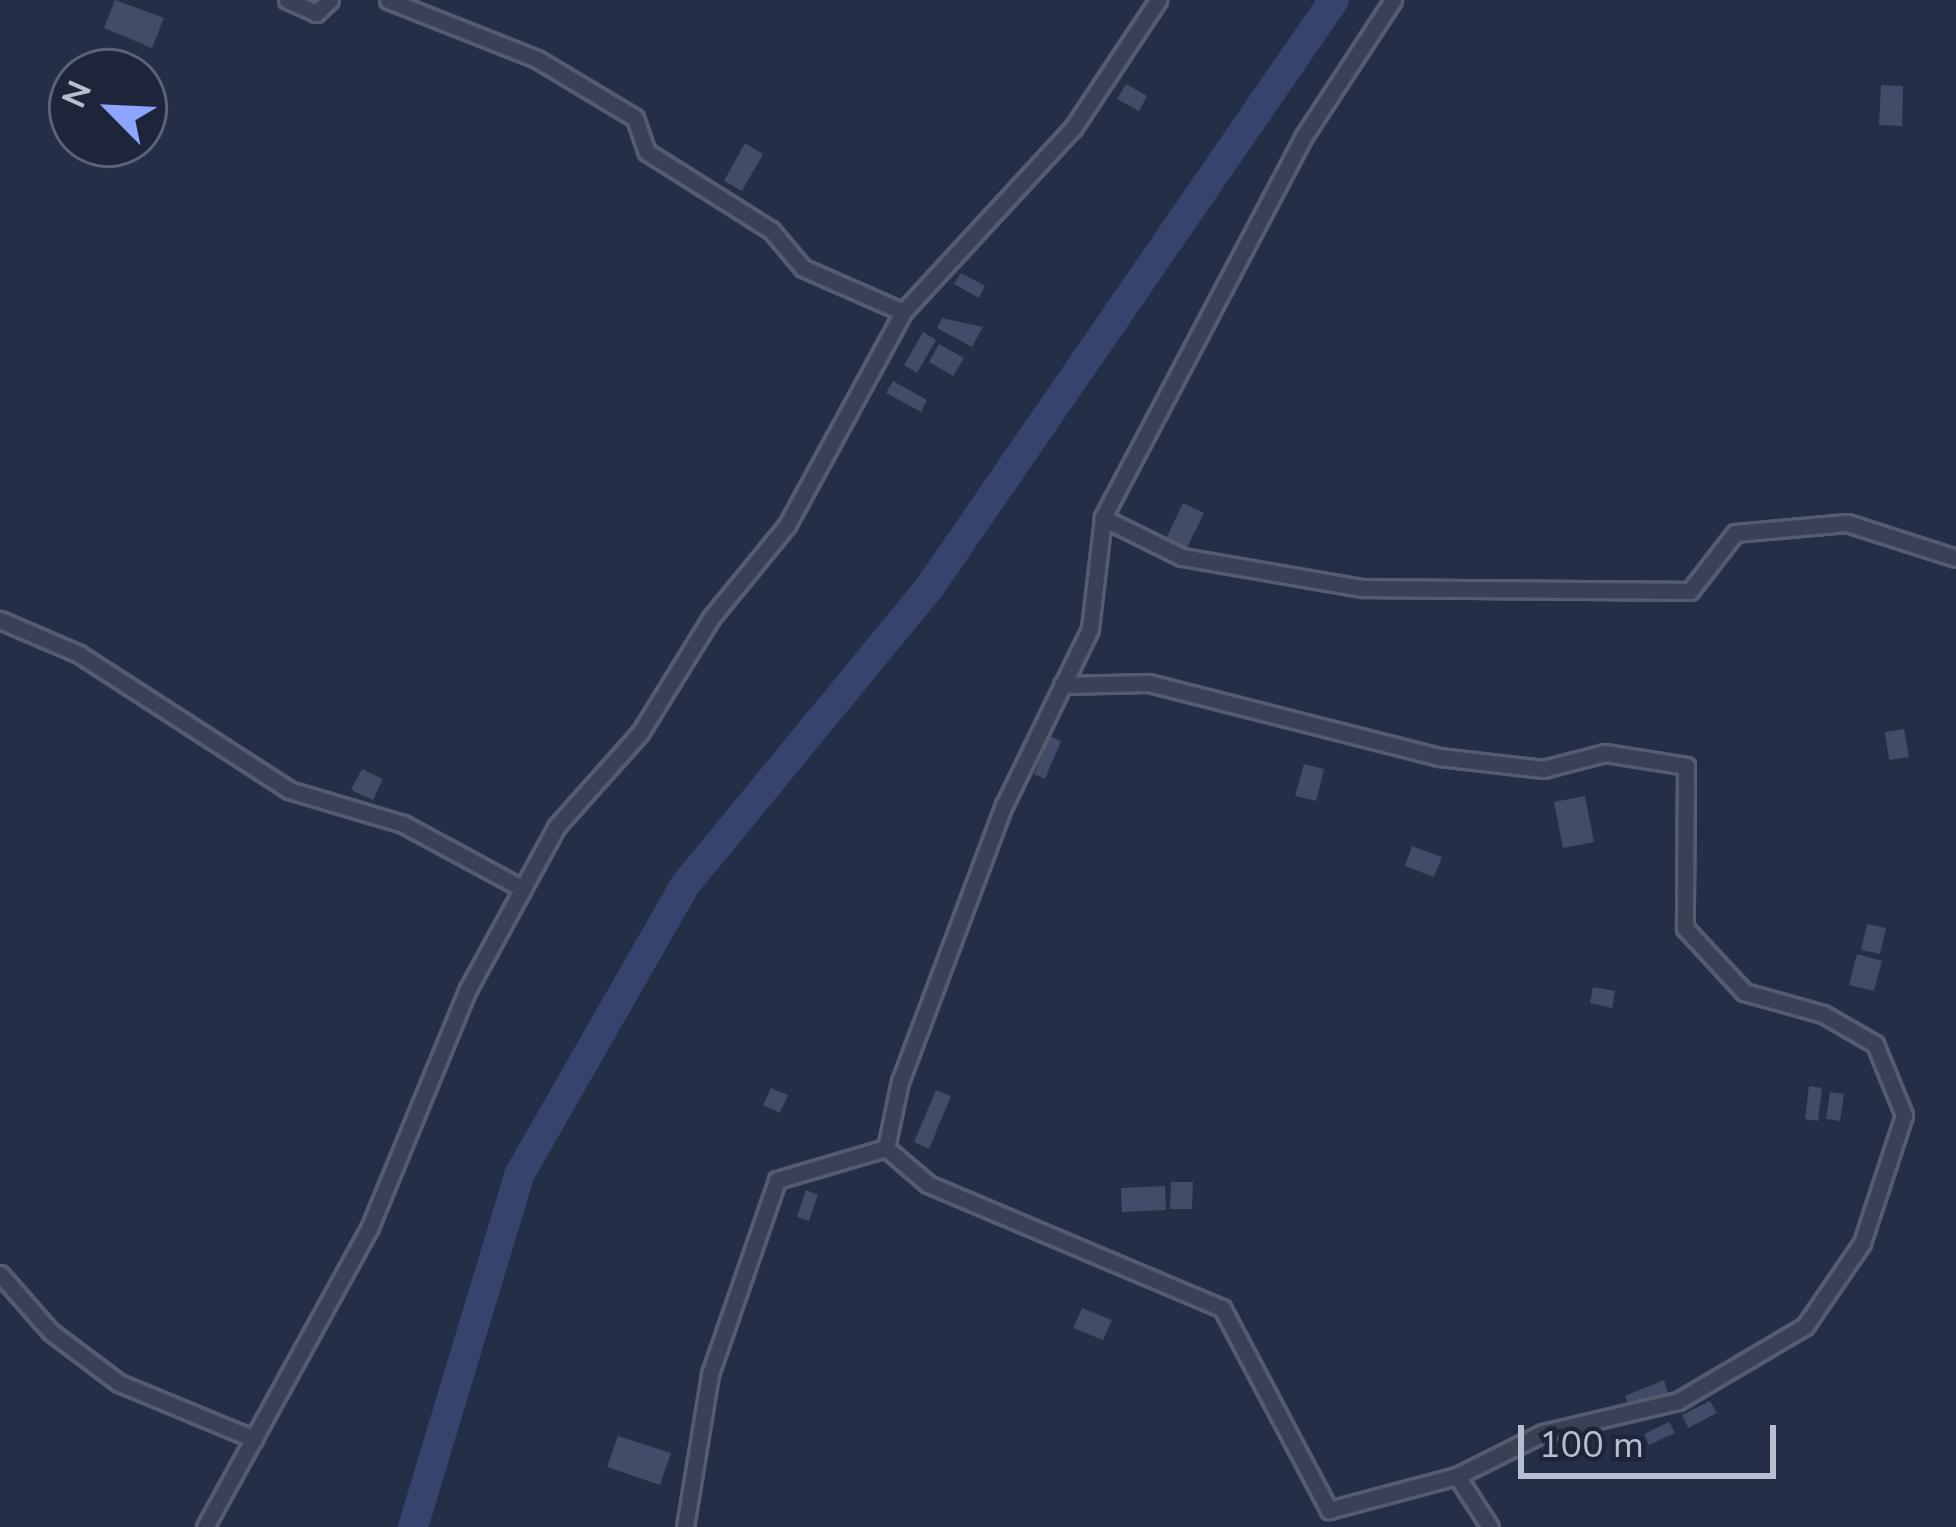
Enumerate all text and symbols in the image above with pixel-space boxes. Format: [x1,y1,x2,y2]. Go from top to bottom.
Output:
north arrow [48,48,168,168]
text: N [52,74,103,115]
scale bar [1524,1401,1782,1475]
text: 100 m [1539,1421,1644,1470]

